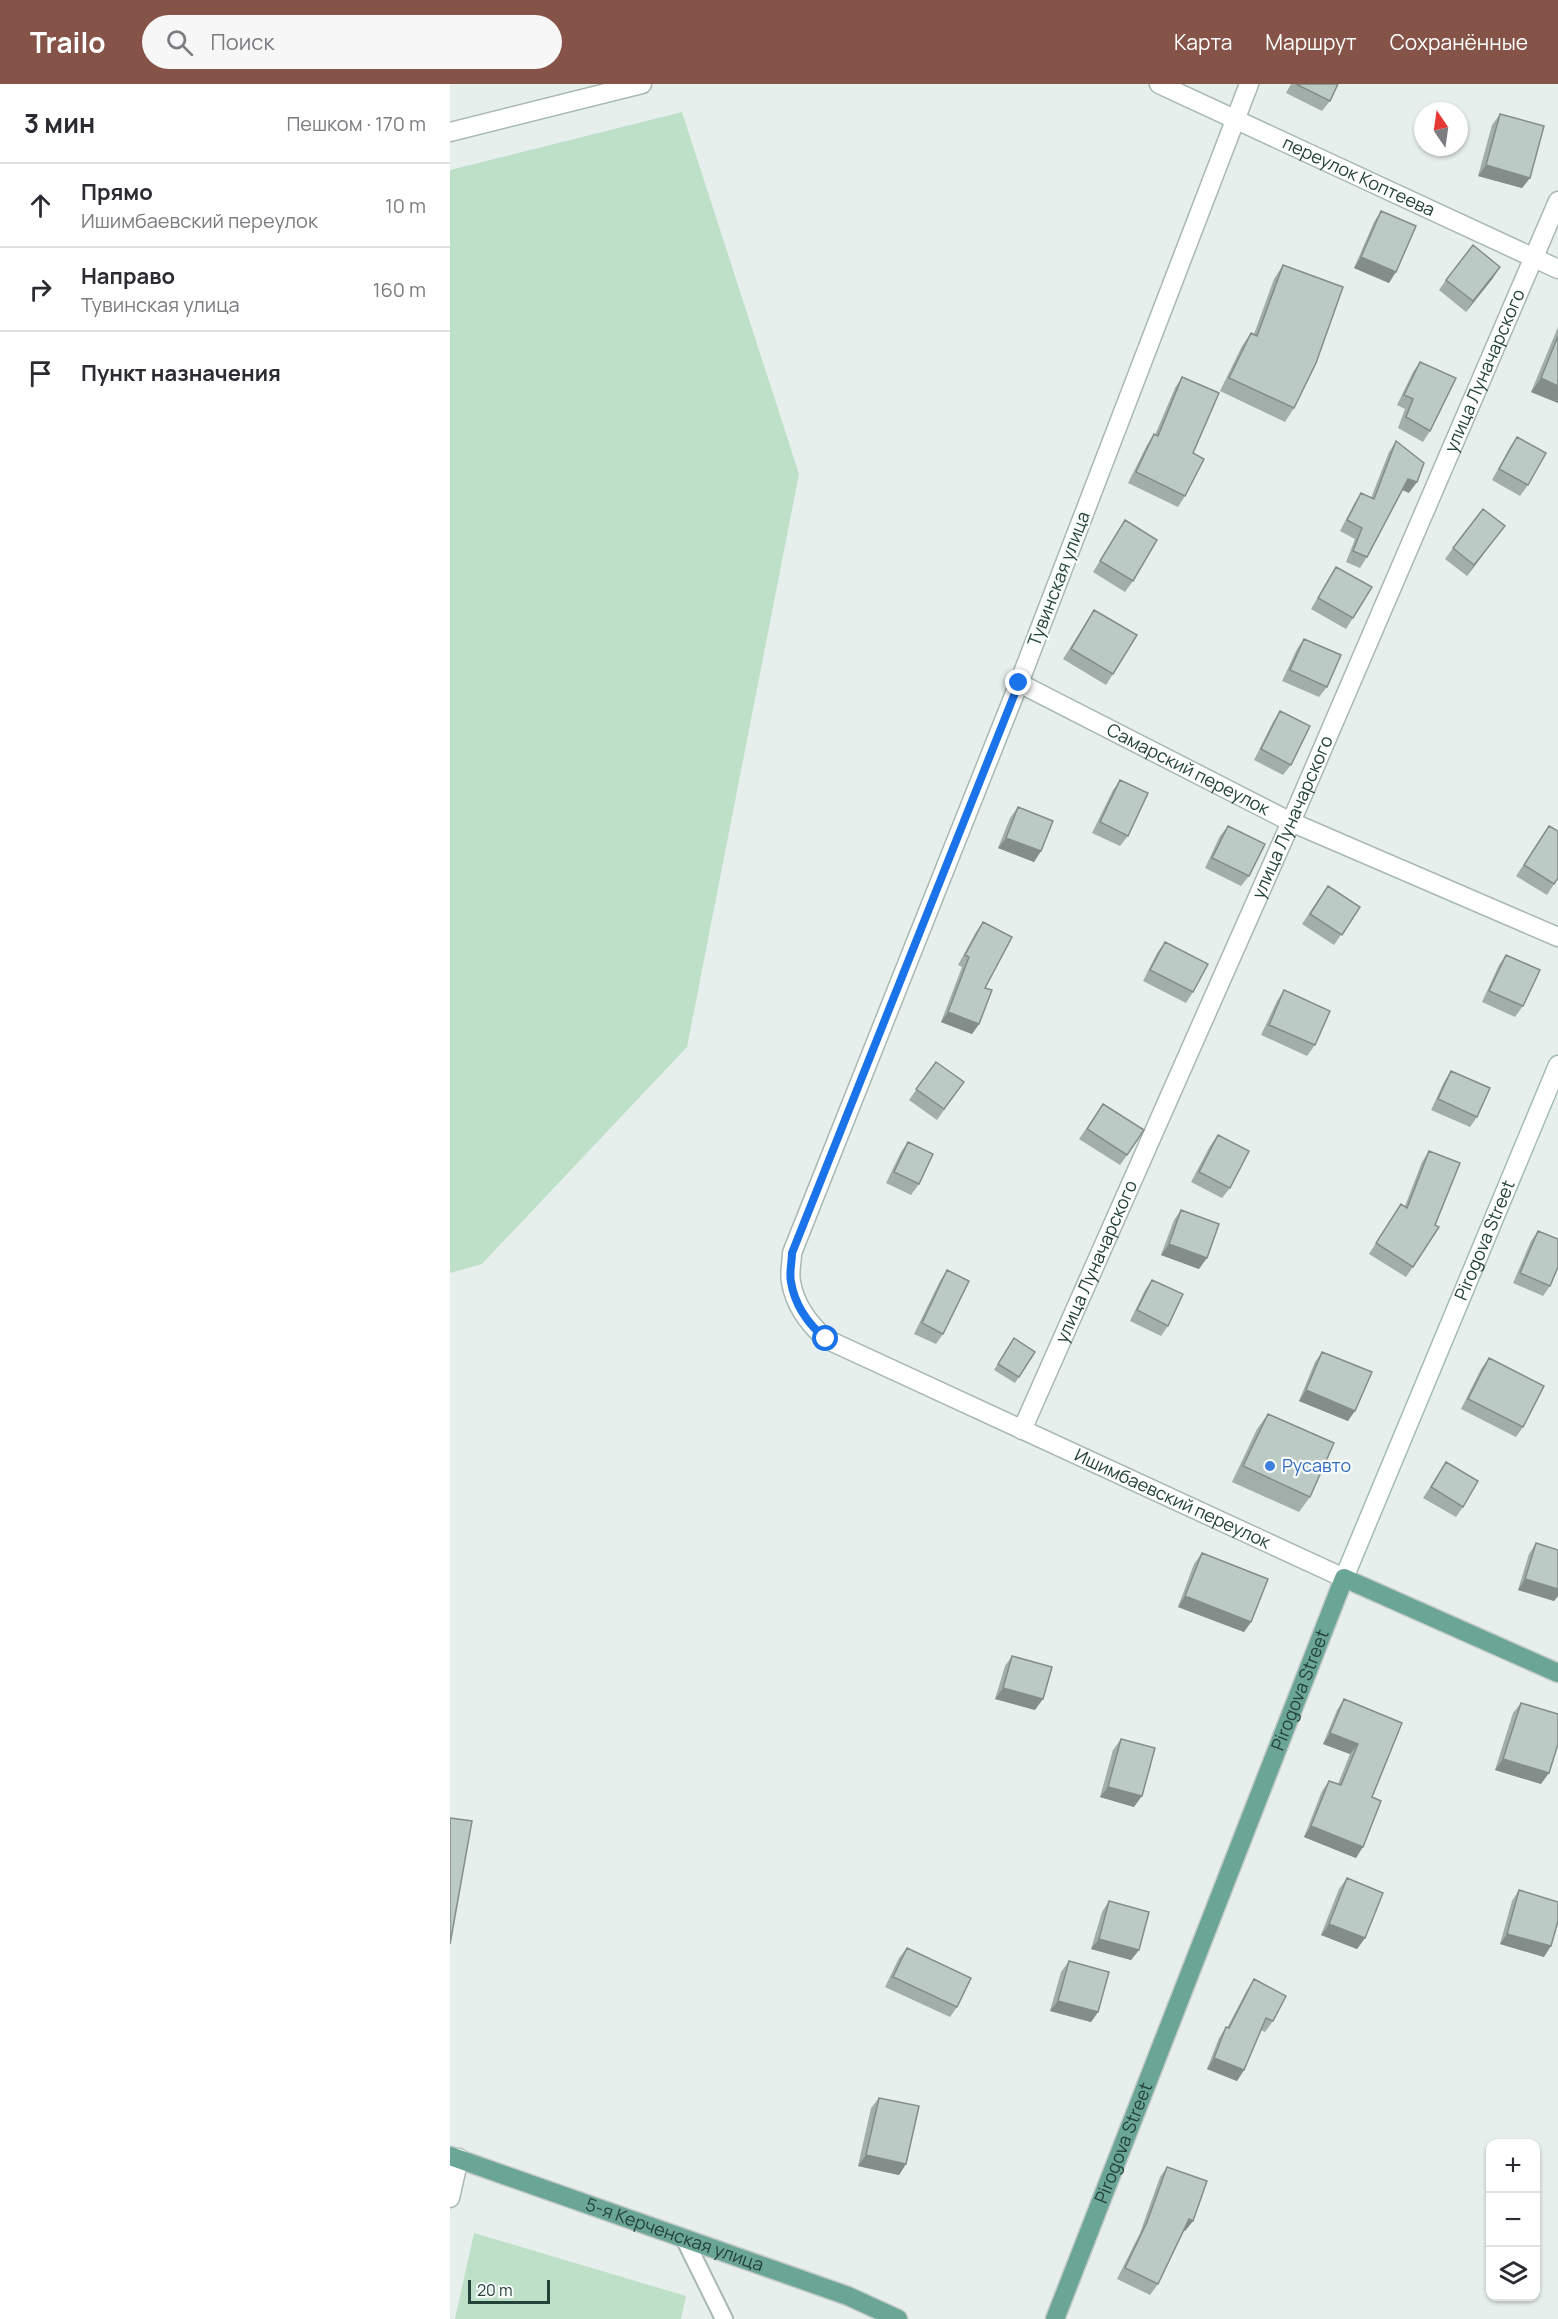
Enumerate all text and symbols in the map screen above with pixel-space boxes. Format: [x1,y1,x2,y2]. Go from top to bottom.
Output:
search box [142,15,562,69]
text: Trailo [30,23,106,61]
icon: search [163,26,196,59]
text: Поиск [211,27,274,57]
text: Карта [1174,28,1232,56]
text: Маршрут [1265,28,1357,56]
text: Сохранённые [1390,28,1528,56]
north arrow [1414,102,1468,156]
text: 3 мин [24,105,95,141]
text: Пешком · 170 m [286,110,426,137]
street label: переулок Коптеева [1279,130,1439,221]
text: Прямо [81,177,153,207]
icon: ahead [24,189,57,222]
text: 10 m [385,192,426,219]
text: Ишимбаевский переулок [81,207,318,234]
text: Направо [81,261,175,291]
icon: right [24,273,57,306]
text: 160 m [373,276,426,303]
street label: улица Луначарского [1438,285,1530,456]
text: Тувинская улица [81,291,240,318]
icon: arrive [24,357,57,390]
text: Пункт назначения [81,358,281,388]
street label: Тувинская улица [1021,508,1095,650]
route end [1005,669,1031,695]
street label: Самарский переулок [1103,717,1275,821]
street label: улица Луначарского [1246,731,1338,902]
street label: улица Луначарского [1049,1176,1142,1347]
street label: Pirogova Street [1448,1176,1520,1304]
route start [812,1325,838,1351]
street label: Ишимбаевский переулок [1071,1442,1276,1554]
place label: Русавто [1282,1453,1351,1477]
marker: Русавто [1263,1459,1277,1473]
street label: Pirogova Street [1265,1626,1334,1754]
street label: Pirogova Street [1088,2079,1157,2207]
map controls [1486,2139,1540,2301]
button: + [1486,2139,1540,2193]
street label: 5-я Керченская улица [583,2192,767,2276]
button: − [1486,2193,1540,2247]
button: layers [1486,2247,1540,2301]
scale bar [468,2277,550,2304]
text: 20 m [477,2279,513,2301]

